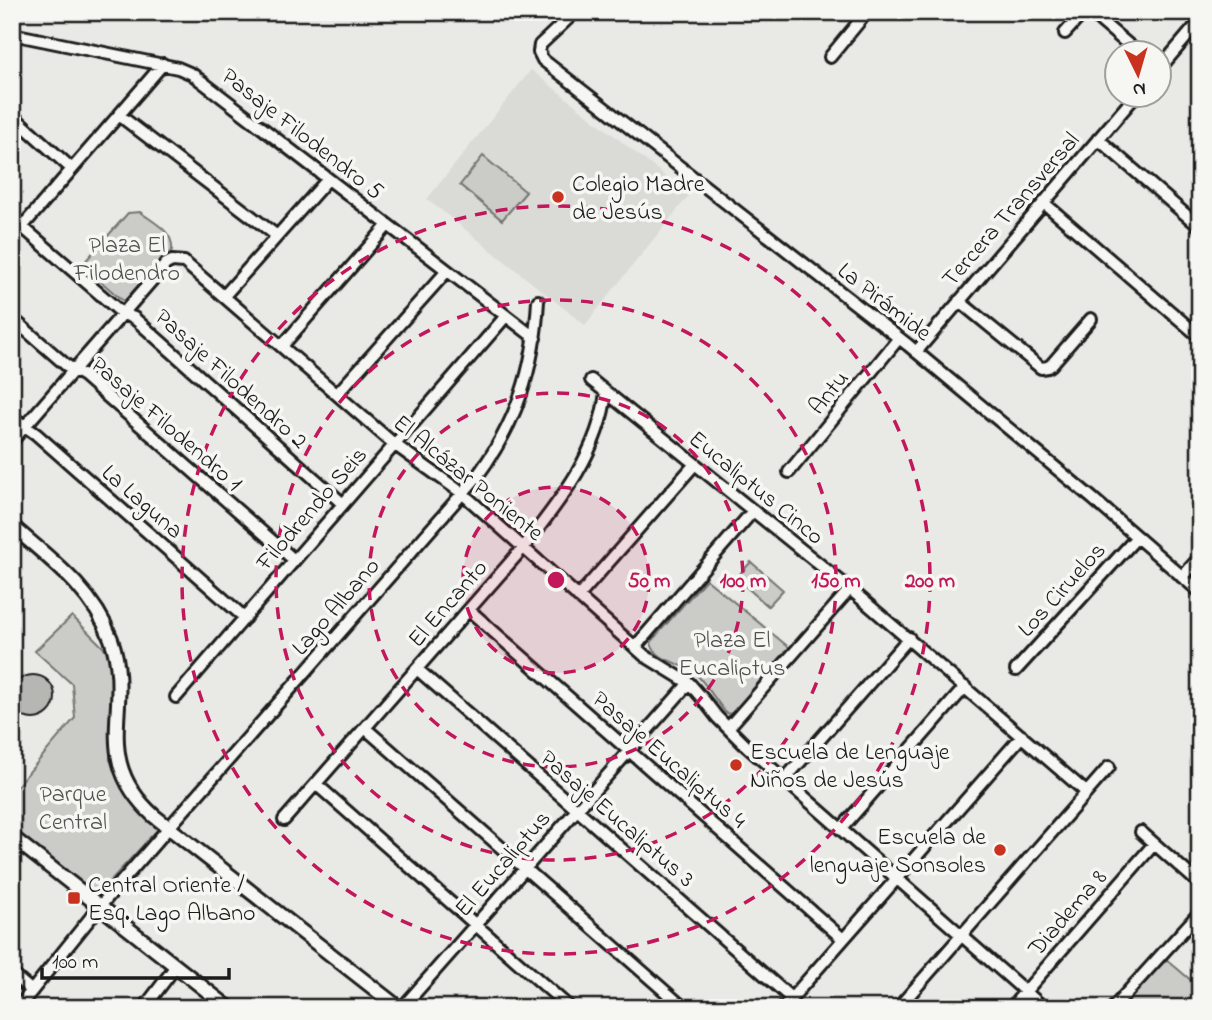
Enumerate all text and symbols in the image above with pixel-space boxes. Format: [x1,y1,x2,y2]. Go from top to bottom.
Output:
north arrow [1104,38,1174,108]
street label: Pasaje Filodendro 5 [213,60,390,210]
text: N [1132,74,1147,102]
street label: Tercera Transversal [935,125,1089,296]
place label: Colegio Madre de Jesús [572,168,705,231]
marker: Colegio Madre de Jesús [550,189,566,205]
park label: Plaza El Filodendro [73,229,180,292]
street label: La Pirámide [829,255,938,351]
street label: Pasaje Filodendro 2 [146,301,315,458]
street label: Pasaje Filodendro 1 [82,349,249,501]
street label: Antu [801,364,859,423]
street label: El Alcázar Poniente [384,407,551,551]
street label: Eucaliptus Cinco [680,423,831,555]
street label: Filodrendo Seis [248,440,377,580]
street label: La Laguna [93,457,190,549]
street label: Los Ciruelos [1010,535,1115,646]
street label: Lago Albano [284,551,389,664]
street label: El Encanto [401,553,497,656]
text: 50 m [628,567,670,597]
text: 100 m [720,567,766,597]
text: 150 m [811,567,861,597]
text: 200 m [904,567,955,597]
centre of rings [544,568,568,592]
park label: Plaza El Eucaliptus [678,624,786,687]
street label: Pasaje Eucaliptus 4 [583,684,754,838]
place label: Escuela de Lenguaje Niños de Jesús [750,736,950,799]
street label: Pasaje Eucaliptus 3 [531,743,702,897]
marker: Escuela de Lenguaje Niños de Jesús [728,757,744,773]
park label: Parque Central [39,778,107,841]
street label: El Eucaliptus [447,803,560,926]
place label: Escuela de lenguaje Sonsoles [810,821,986,884]
marker: Escuela de lenguaje Sonsoles [992,842,1008,858]
street label: Diadema 8 [1020,862,1117,966]
place label: Central Oriente / Esq. Lago Albano [88,869,256,932]
marker: Central Oriente / Esq. Lago Albano [66,890,82,906]
scale bar [42,936,229,980]
text: 100 m [52,948,98,978]

